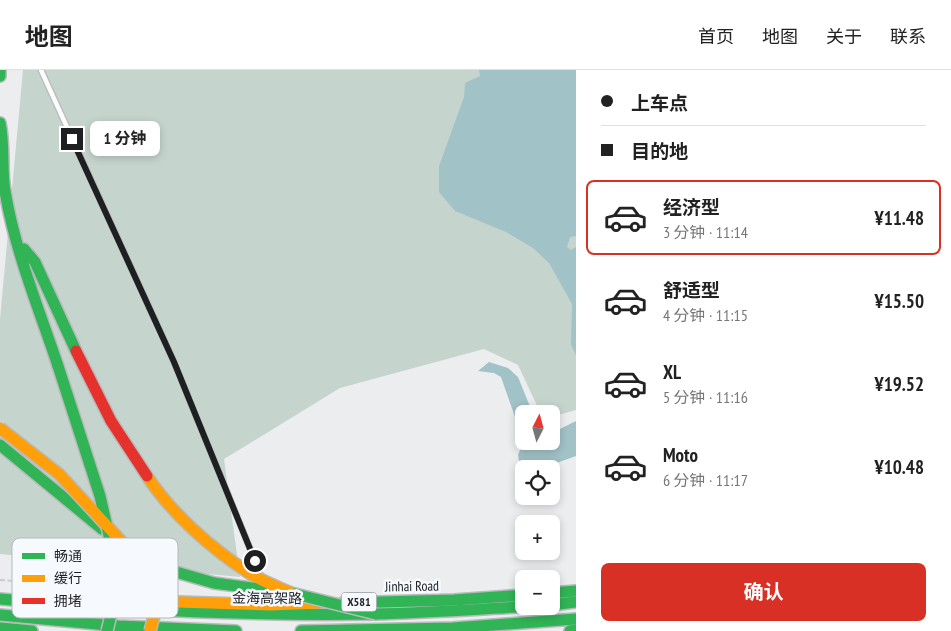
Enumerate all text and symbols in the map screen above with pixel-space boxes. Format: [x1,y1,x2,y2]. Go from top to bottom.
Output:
text: 地图 [25,21,73,52]
text: 首页 [698,25,734,48]
text: 地图 [762,25,798,48]
text: 关于 [826,25,862,48]
text: 联系 [890,25,926,48]
text: 上车点 [631,91,688,115]
callout: 1 分钟 [90,122,160,156]
route end [61,128,83,150]
text: 1 分钟 [104,128,146,148]
text: 目的地 [631,139,688,163]
icon: car [603,195,648,240]
text: 经济型 [663,195,720,219]
text: ¥11.48 [875,206,924,230]
text: 3 分钟 · 11:14 [663,222,748,242]
icon: car [603,278,648,323]
text: 舒适型 [663,278,720,302]
text: ¥15.50 [875,289,924,313]
text: 4 分钟 · 11:15 [663,305,748,325]
text: XL [663,360,681,384]
icon: car [603,361,648,406]
text: ¥19.52 [875,372,924,396]
text: 5 分钟 · 11:16 [663,387,748,407]
north arrow [515,405,560,450]
map controls [515,405,560,615]
text: Moto [663,443,698,467]
icon: car [603,444,648,489]
text: ¥10.48 [875,455,924,479]
button: locate [515,460,560,505]
text: 6 分钟 · 11:17 [663,470,748,490]
button: + [515,515,560,560]
legend [12,538,178,618]
text: 畅通 [54,547,82,565]
route start [244,550,266,572]
button: 确认 [601,563,926,621]
text: 缓行 [54,569,82,587]
button: − [515,570,560,615]
street label: Jinhai Road [384,577,439,595]
street label: 金海高架路 [232,588,302,608]
text: 拥堵 [54,592,82,610]
road number: X581 [342,592,376,612]

